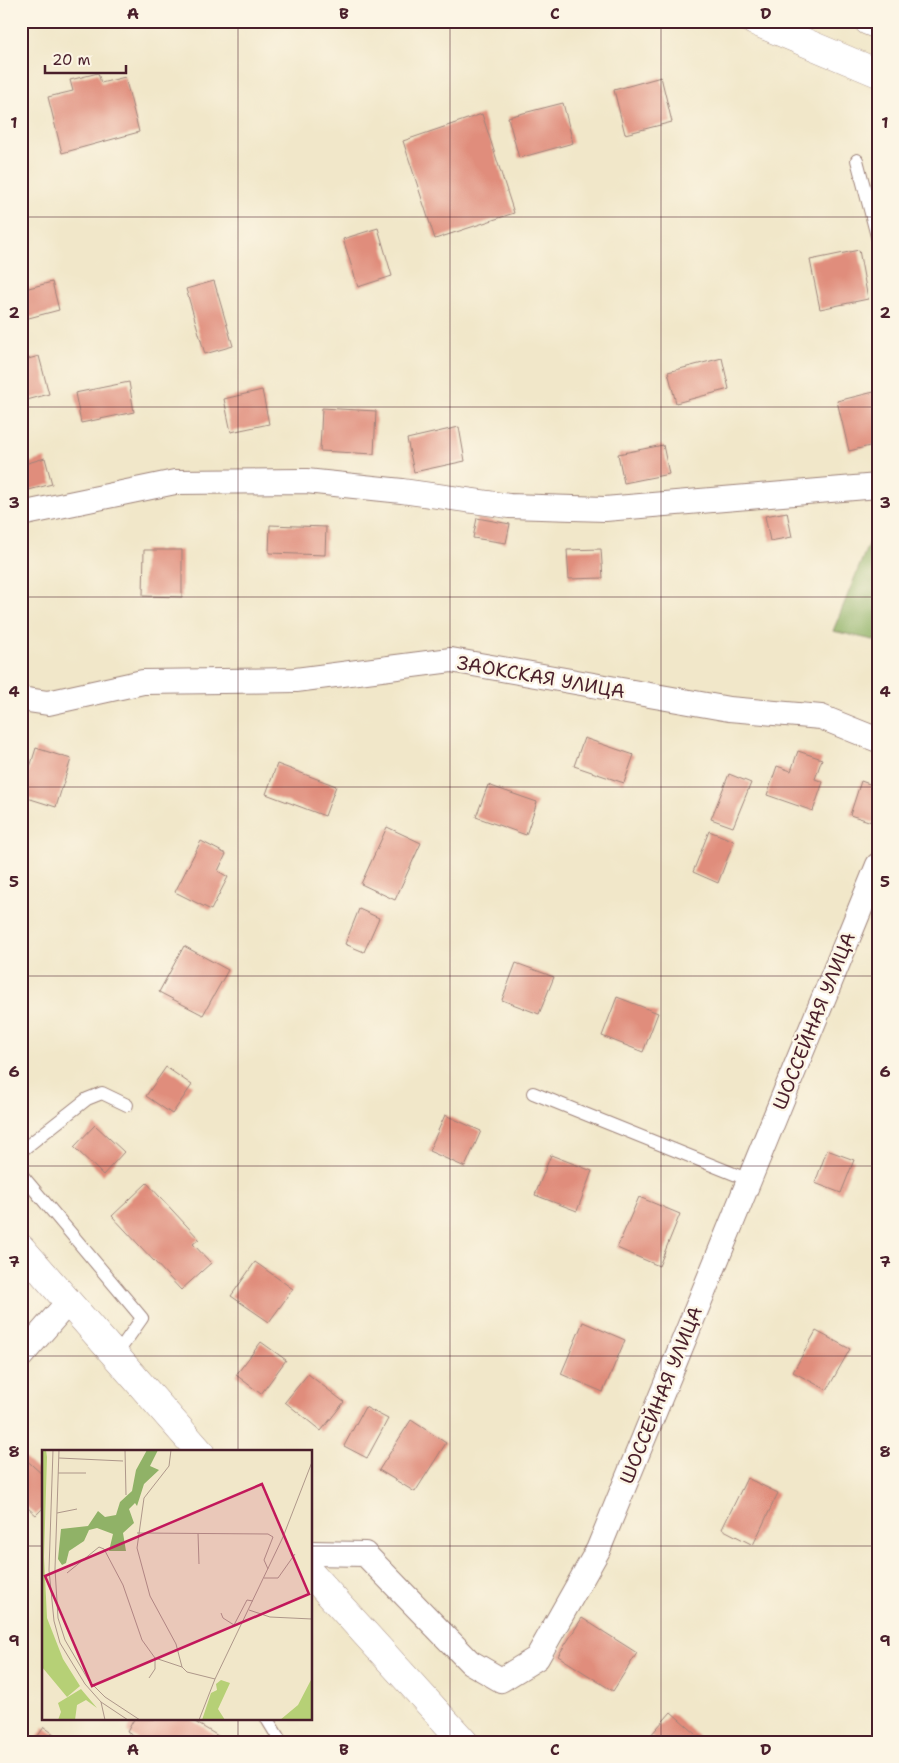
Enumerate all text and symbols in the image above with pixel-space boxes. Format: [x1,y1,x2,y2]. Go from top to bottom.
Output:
text: A [127,3,139,24]
text: B [339,3,349,24]
text: C [550,3,560,24]
text: D [760,3,772,24]
scale bar [45,42,126,74]
text: 20 m [52,50,91,70]
text: 1 [10,112,18,133]
text: 1 [881,112,889,133]
text: 2 [8,302,20,323]
text: 2 [879,302,891,323]
text: 3 [8,492,20,513]
text: 3 [879,492,891,513]
street label: ЗАОКСКАЯ УЛИЦА [455,650,627,704]
text: 4 [8,681,20,702]
text: 4 [879,681,891,702]
text: 5 [9,871,19,892]
text: 5 [880,871,890,892]
street label: ШОССЕЙНАЯ УЛИЦА [767,928,861,1114]
text: 6 [8,1061,20,1082]
text: 6 [879,1061,891,1082]
text: 7 [8,1251,20,1272]
text: 7 [879,1251,891,1272]
street label: ШОССЕЙНАЯ УЛИЦА [614,1302,708,1488]
text: 8 [8,1441,20,1462]
text: 8 [879,1441,891,1462]
inset map [42,1450,312,1720]
text: 9 [8,1630,20,1651]
text: 9 [879,1630,891,1651]
text: A [127,1739,139,1760]
text: B [339,1739,349,1760]
text: C [550,1739,560,1760]
text: D [760,1739,772,1760]

